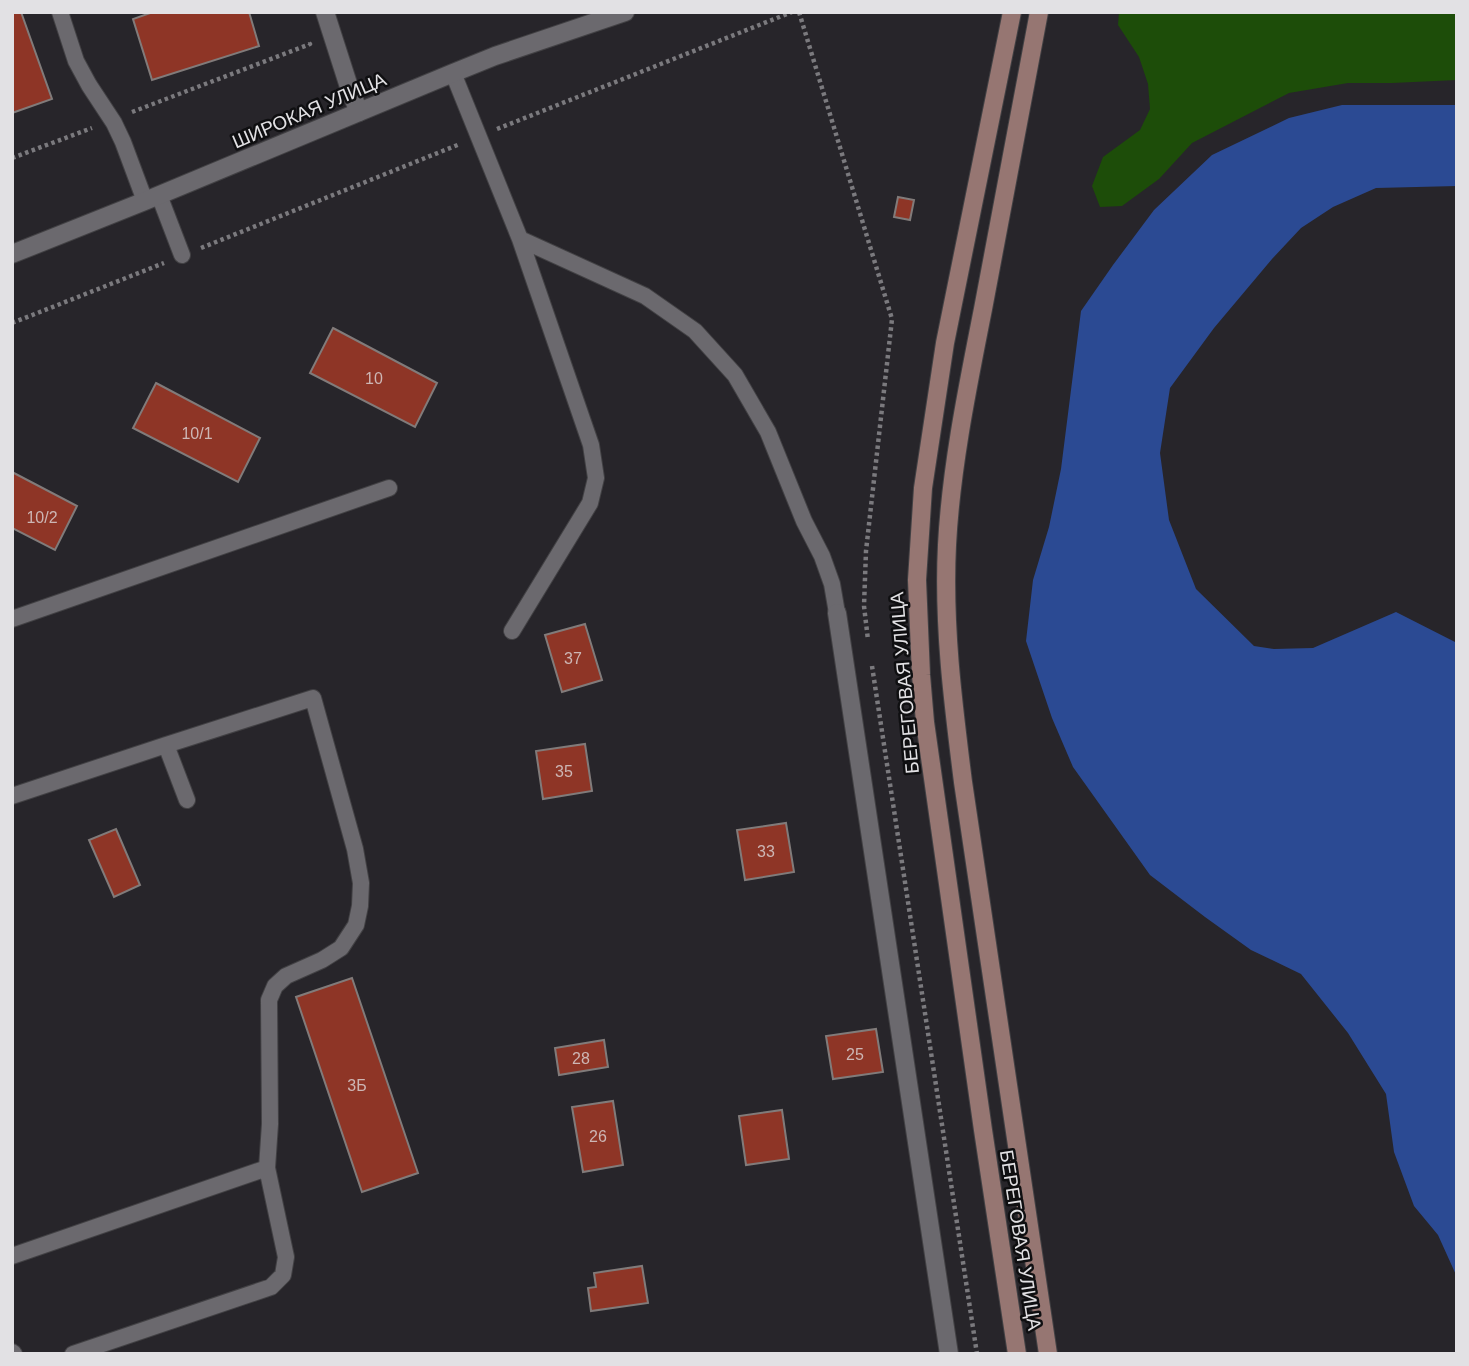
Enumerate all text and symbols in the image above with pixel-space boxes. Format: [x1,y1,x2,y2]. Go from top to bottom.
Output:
street label: ШИРОКАЯ УЛИЦА [229,68,390,152]
house number: 10 [365,370,383,387]
house number: 10/1 [181,425,213,442]
house number: 10/2 [26,509,58,526]
street label: БЕРЕГОВАЯ УЛИЦА [886,591,923,775]
house number: 37 [564,650,582,667]
house number: 35 [555,763,573,780]
house number: 33 [757,843,775,860]
house number: 25 [846,1046,864,1063]
house number: 28 [572,1050,590,1067]
house number: 3Б [347,1077,367,1094]
house number: 26 [589,1128,607,1145]
street label: БЕРЕГОВАЯ УЛИЦА [996,1148,1045,1332]

